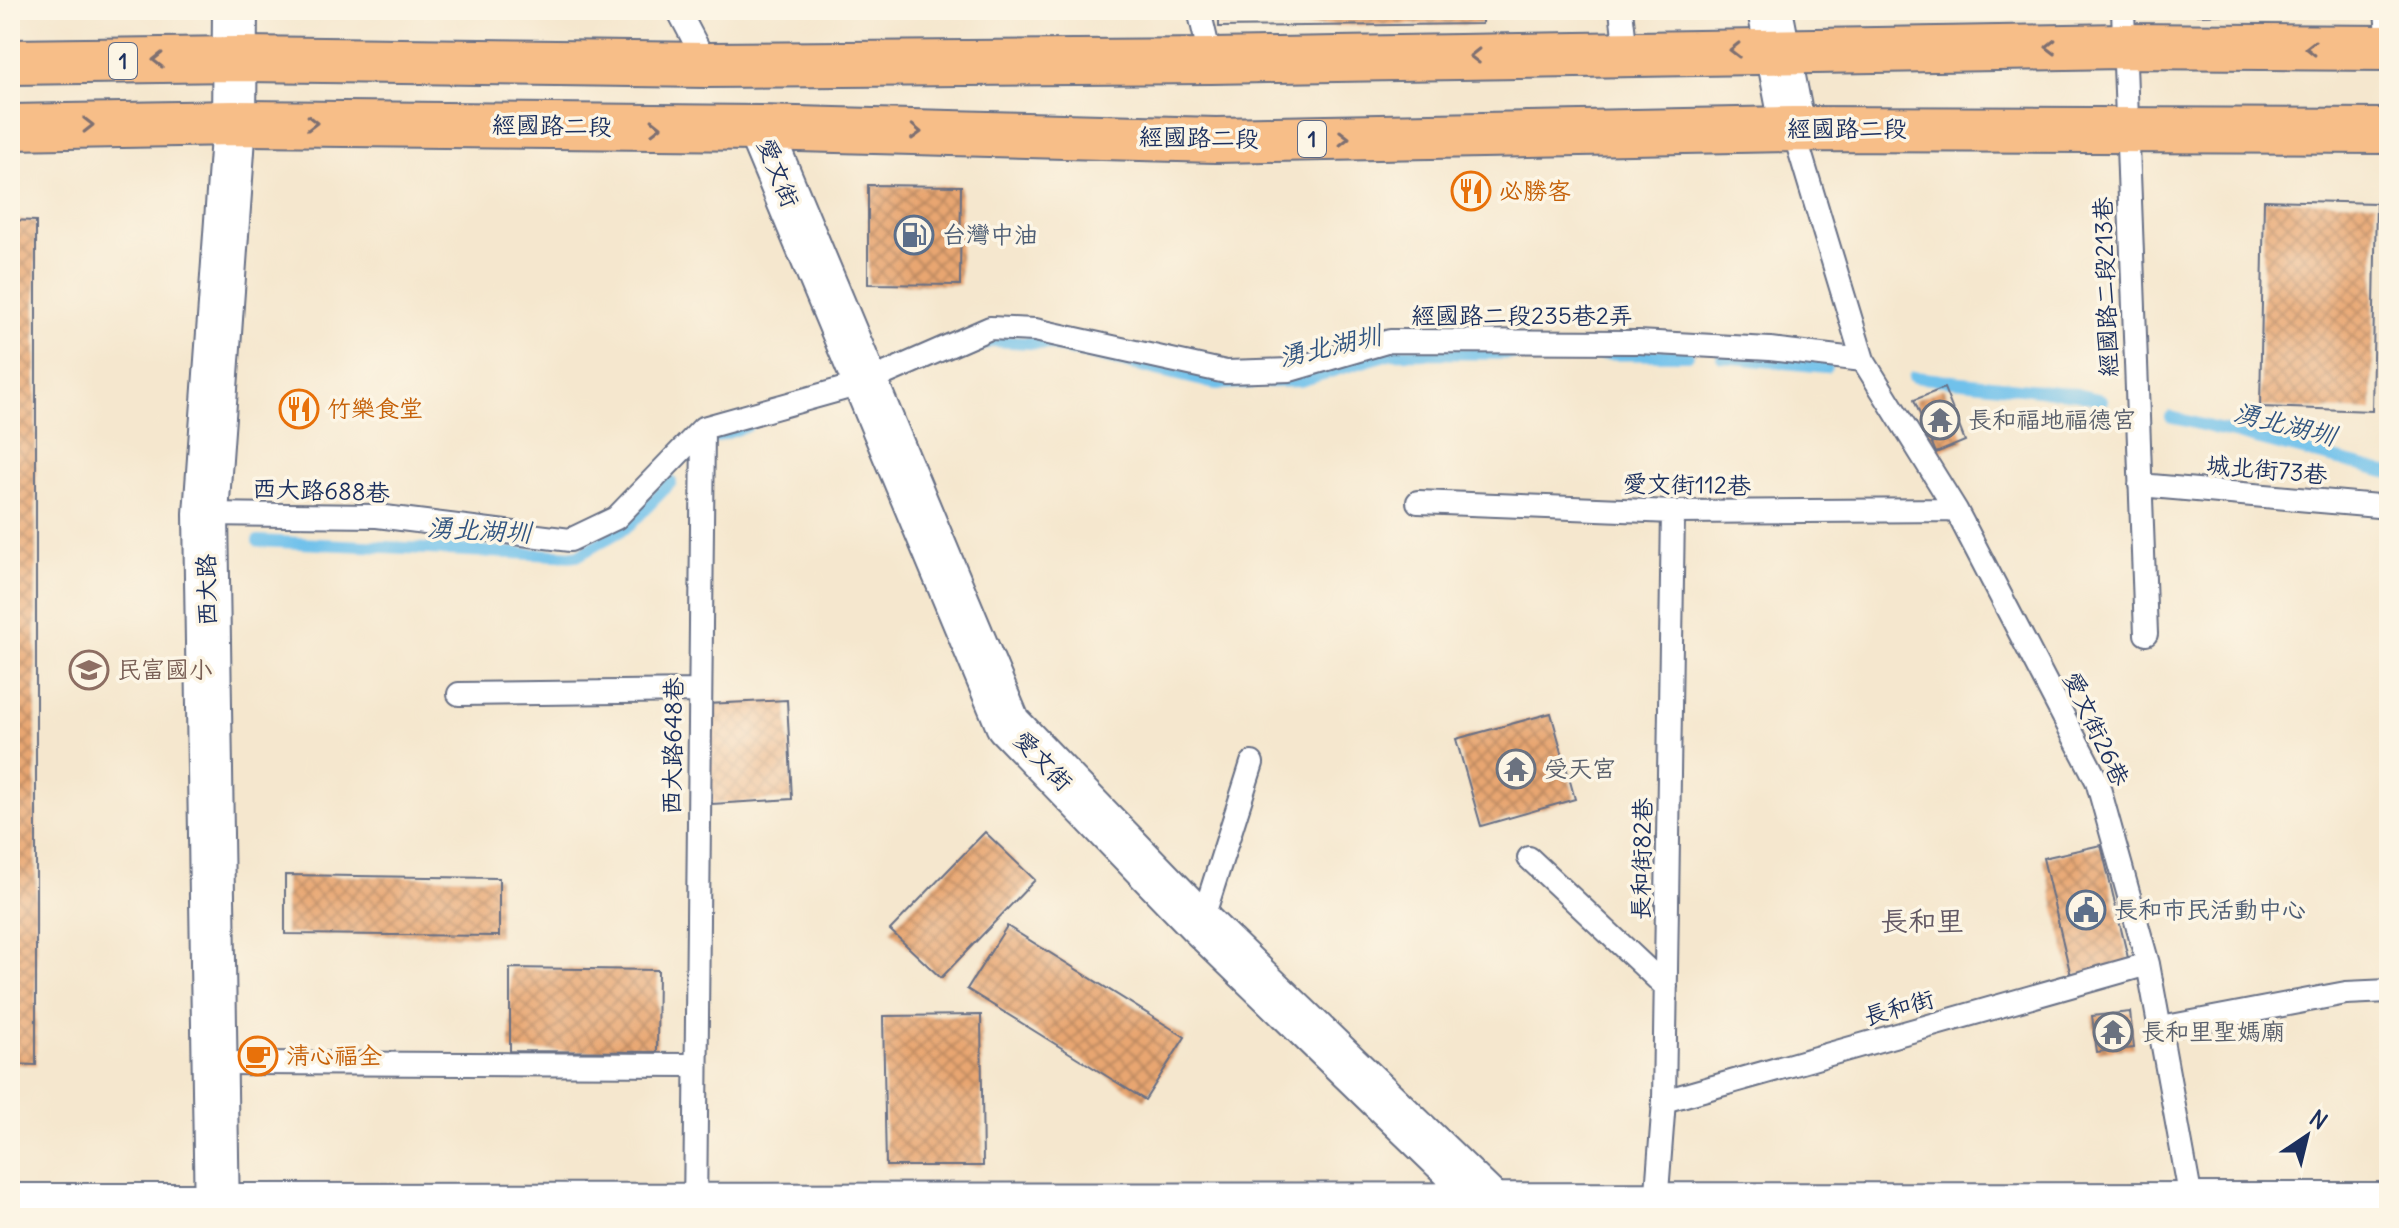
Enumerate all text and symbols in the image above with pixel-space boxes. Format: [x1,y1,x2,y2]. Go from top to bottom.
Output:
one-way arrow [2044,38,2057,56]
one-way arrow [2304,39,2317,57]
one-way arrow [1728,42,1741,59]
road number: 1 [109,43,137,79]
one-way arrow [1468,47,1481,65]
one-way arrow [151,51,164,69]
street label: 經國路二段 [492,109,612,141]
street label: 經國路二段 [1787,113,1907,143]
one-way arrow [306,115,319,132]
one-way arrow [82,116,95,134]
one-way arrow [650,118,663,136]
street label: 經國路二段 [1139,121,1259,153]
road number: 1 [1298,121,1326,157]
one-way arrow [910,123,923,141]
one-way arrow [1338,129,1351,147]
street label: 愛文街 [752,134,806,212]
restaurant icon: 必勝客 [1450,170,1492,212]
place label: 必勝客 [1499,175,1571,205]
street label: 經國路二段213巷 [2087,196,2123,378]
fuel station icon: 台灣中油 [893,214,935,256]
place label: 台灣中油 [942,219,1038,249]
street label: 經國路二段235巷2弄 [1411,300,1633,330]
water label: 湧北湖圳 [1276,317,1387,373]
restaurant icon: 竹樂食堂 [278,388,320,430]
place label: 竹樂食堂 [327,393,423,423]
water label: 湧北湖圳 [2231,395,2342,453]
temple icon: 長和福地福德宮 [1919,399,1961,441]
place label: 長和福地福德宮 [1968,404,2136,434]
street label: 城北街73巷 [2205,449,2329,489]
street label: 愛文街112巷 [1623,468,1751,500]
street label: 西大路688巷 [252,473,390,507]
water label: 湧北湖圳 [426,510,535,549]
street label: 西大路 [190,554,222,626]
school or university icon: 民富國小 [68,649,110,691]
place label: 民富國小 [117,654,213,684]
street label: 愛文街26巷 [2057,667,2136,791]
street label: 西大路648巷 [656,677,688,815]
street label: 愛文街 [1008,724,1080,797]
temple icon: 受天宮 [1495,748,1537,790]
place label: 受天宮 [1544,753,1616,783]
street label: 長和街82巷 [1625,797,1657,921]
public building icon: 長和市民活動中心 [2065,889,2107,931]
place label: 長和市民活動中心 [2114,894,2306,924]
district label: 長和里 [1880,903,1964,939]
street label: 長和街 [1860,983,1937,1031]
temple icon: 長和里聖媽廟 [2092,1011,2134,1053]
place label: 長和里聖媽廟 [2141,1016,2285,1046]
cafe icon: 清心福全 [237,1035,279,1077]
place label: 清心福全 [286,1040,382,1070]
north arrow [2267,1096,2347,1176]
text: N [2304,1104,2333,1135]

